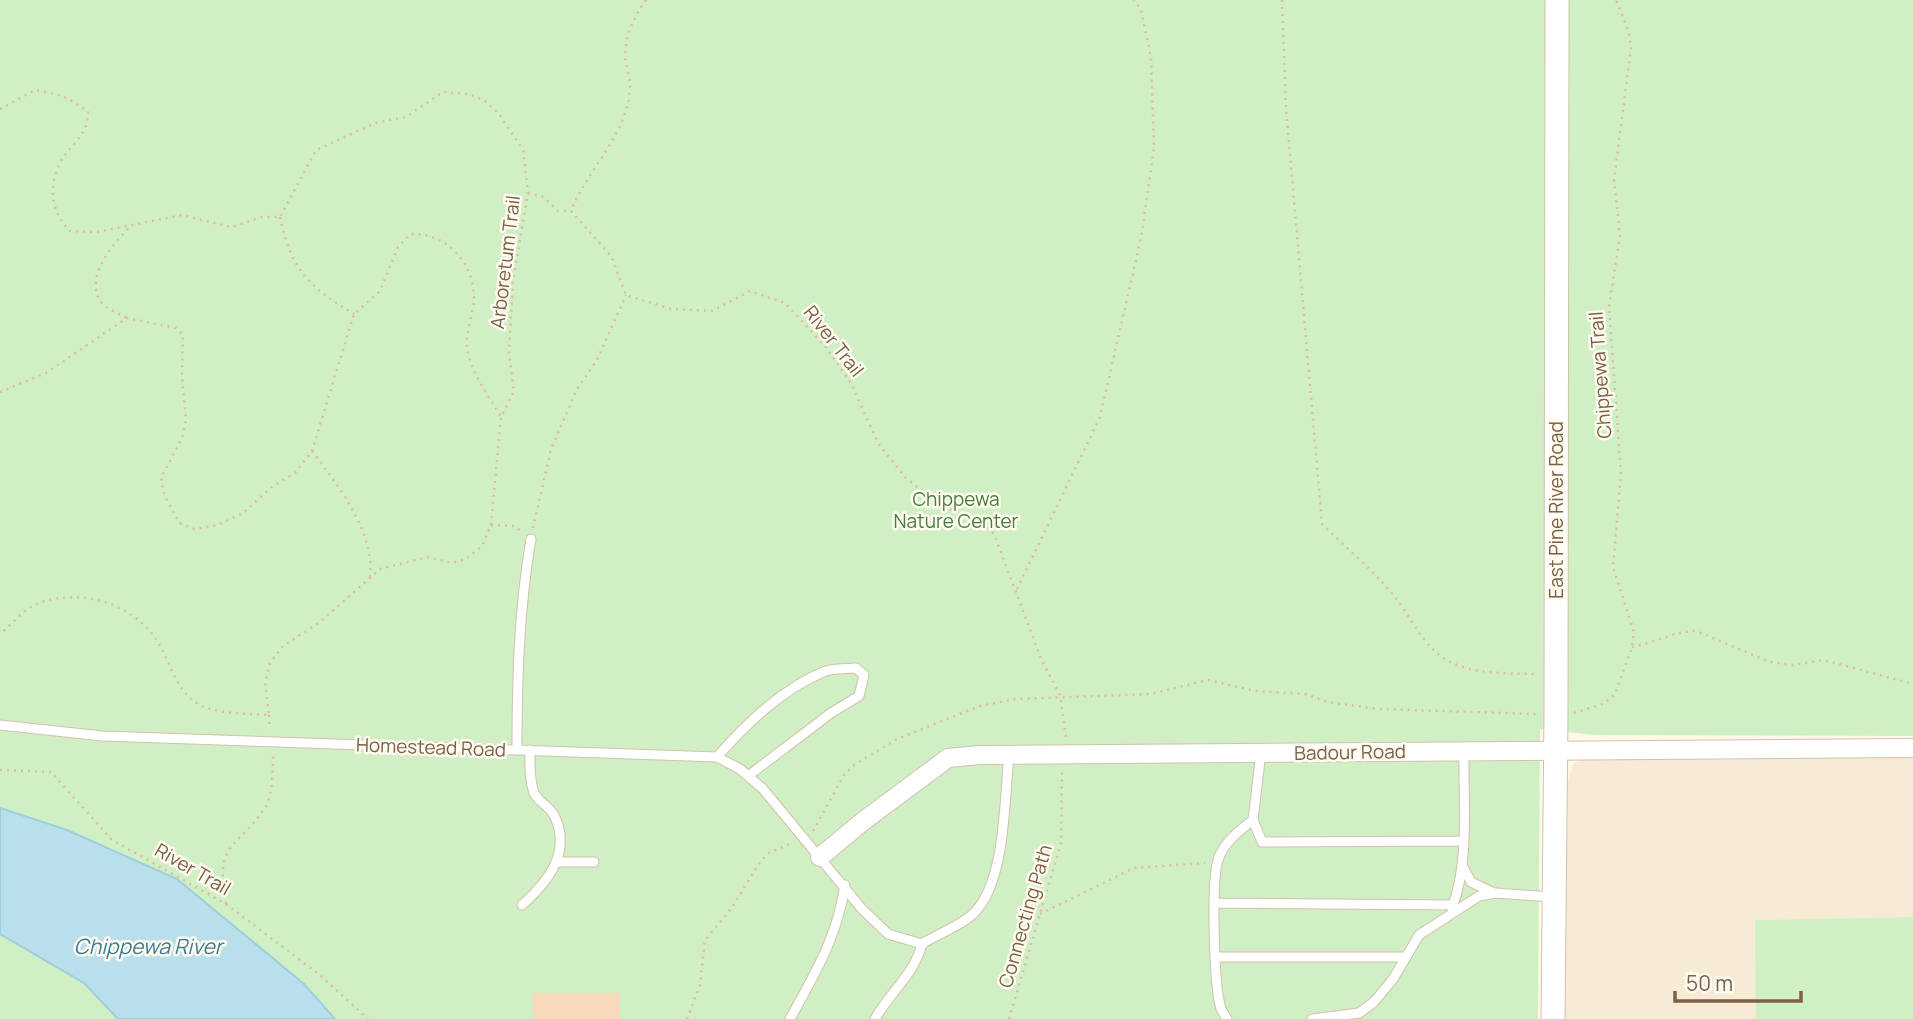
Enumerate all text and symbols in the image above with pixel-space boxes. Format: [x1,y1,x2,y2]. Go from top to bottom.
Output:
street label: Arboretum Trail [484,194,526,330]
street label: River Trail [798,300,870,382]
street label: Chippewa Trail [1583,311,1617,439]
street label: East Pine River Road [1543,421,1569,599]
park label: Chippewa Nature Center [894,486,1019,534]
street label: Homestead Road [356,731,506,763]
street label: Badour Road [1294,738,1406,766]
street label: River Trail [150,837,236,901]
street label: Connecting Path [992,841,1058,991]
water label: Chippewa River [74,932,225,960]
scale bar [1675,960,1801,1004]
text: 50 m [1686,969,1733,997]

